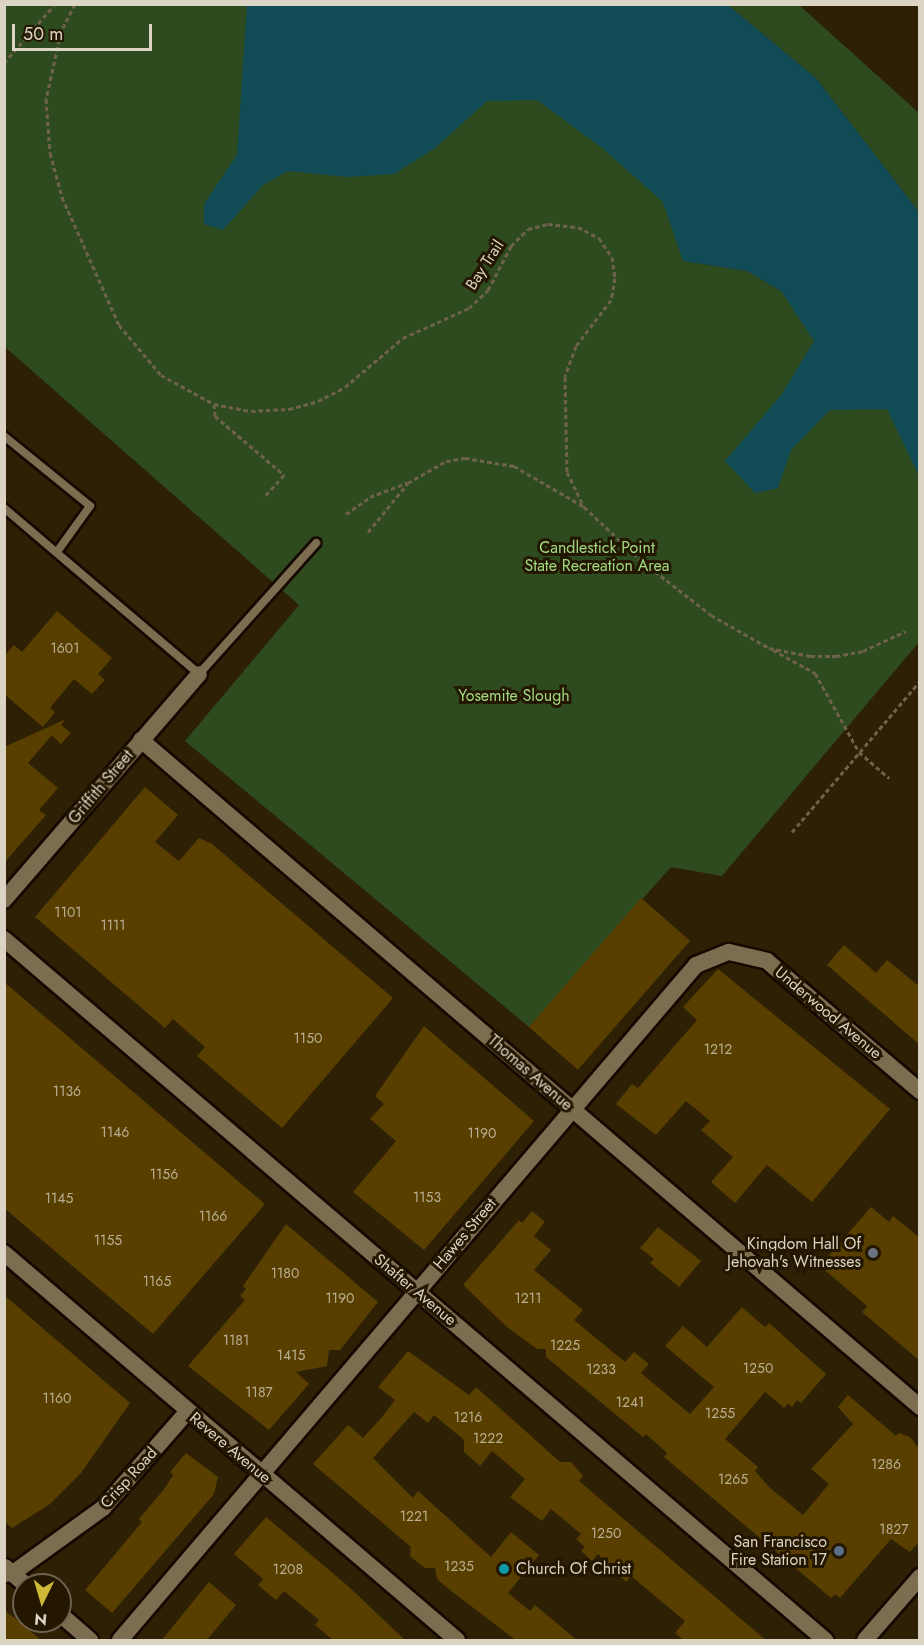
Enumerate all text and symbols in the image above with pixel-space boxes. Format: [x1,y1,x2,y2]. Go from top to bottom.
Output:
scale bar [15,12,154,50]
text: 50 m [23,21,63,47]
street label: Bay Trail [462,236,508,294]
park label: Candlestick Point State Recreation Area [525,538,669,576]
house number: 1601 [50,640,80,656]
park label: Yosemite Slough [458,686,570,706]
street label: Griffith Street [65,746,137,828]
house number: 1101 [54,904,82,920]
house number: 1111 [100,917,126,933]
street label: Underwood Avenue [771,963,885,1063]
house number: 1150 [294,1030,322,1046]
street label: Thomas Avenue [484,1031,576,1115]
house number: 1212 [704,1041,732,1057]
house number: 1136 [53,1083,81,1099]
house number: 1146 [101,1124,129,1140]
house number: 1190 [467,1125,497,1141]
house number: 1156 [150,1166,178,1182]
house number: 1153 [413,1189,441,1205]
house number: 1145 [45,1190,73,1206]
street label: Hawes Street [430,1194,500,1274]
house number: 1166 [199,1208,227,1224]
house number: 1155 [94,1232,122,1248]
place label: Kingdom Hall Of Jehovah's Witnesses [727,1234,861,1272]
marker: Kingdom Hall Of Jehovah's Witnesses [866,1246,880,1260]
street label: Shafter Avenue [370,1250,460,1330]
house number: 1180 [271,1265,299,1281]
house number: 1165 [143,1273,171,1289]
house number: 1190 [325,1290,355,1306]
house number: 1211 [515,1290,541,1306]
house number: 1181 [223,1332,249,1348]
house number: 1225 [550,1337,580,1353]
house number: 1415 [277,1347,305,1363]
house number: 1250 [743,1360,773,1376]
house number: 1233 [586,1361,616,1377]
house number: 1187 [245,1384,273,1400]
house number: 1160 [42,1390,72,1406]
house number: 1241 [616,1394,644,1410]
house number: 1255 [705,1405,735,1421]
street label: Revere Avenue [185,1408,275,1488]
house number: 1216 [454,1409,482,1425]
house number: 1222 [473,1430,503,1446]
street label: Crisp Road [97,1444,161,1512]
house number: 1286 [871,1456,901,1472]
house number: 1265 [718,1471,748,1487]
house number: 1221 [400,1508,428,1524]
house number: 1827 [879,1521,909,1537]
house number: 1250 [591,1525,621,1541]
place label: San Francisco Fire Station 17 [731,1532,827,1570]
marker: San Francisco Fire Station 17 [832,1544,846,1558]
house number: 1235 [444,1558,474,1574]
place label: Church Of Christ [516,1559,631,1579]
house number: 1208 [273,1561,303,1577]
marker: Church Of Christ [497,1562,511,1576]
north arrow [12,1573,72,1633]
text: N [33,1607,48,1631]

